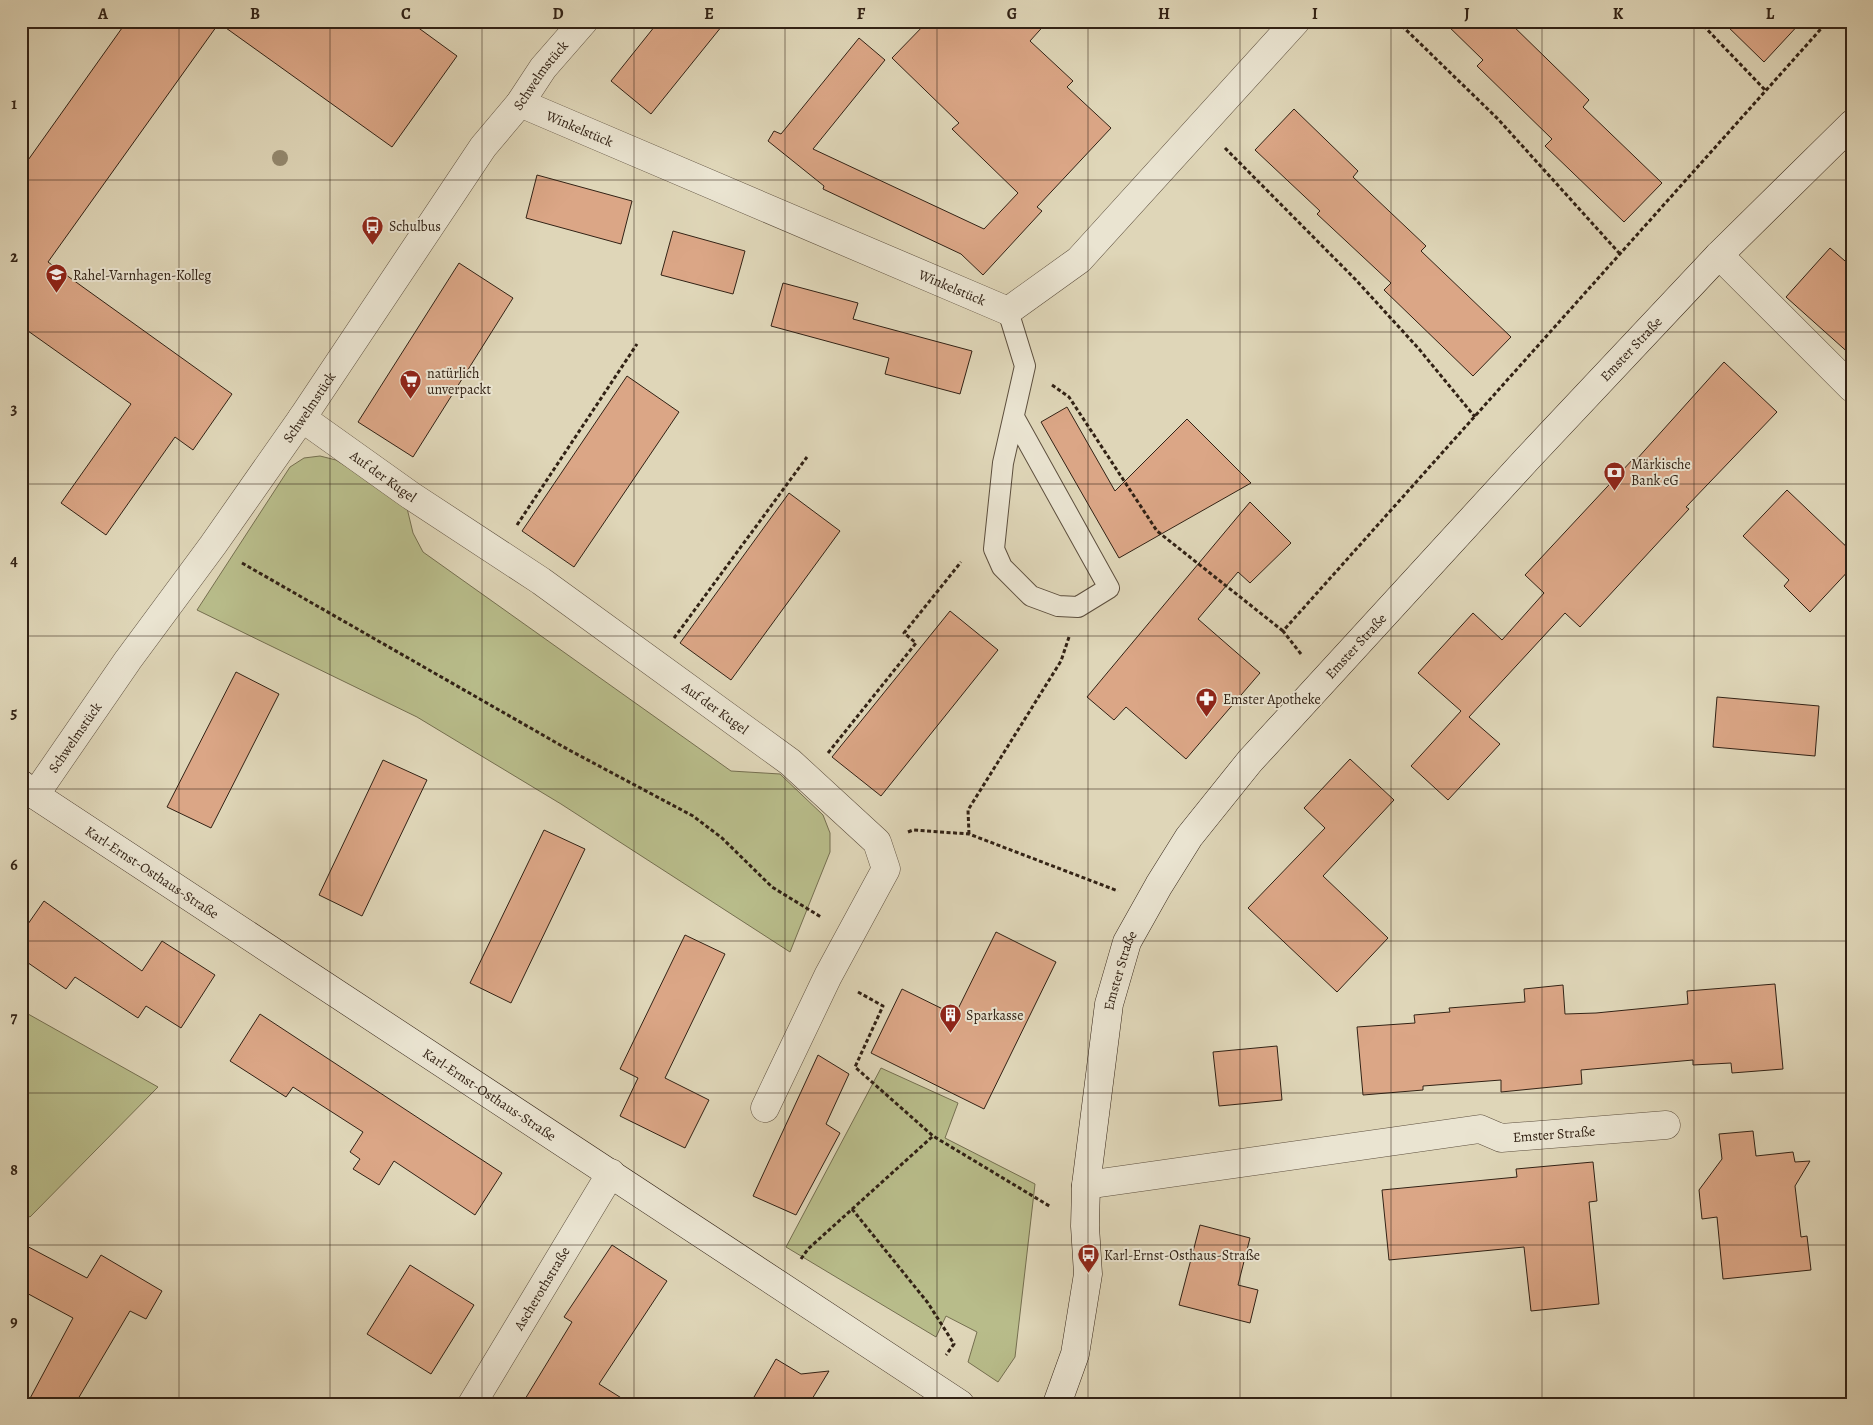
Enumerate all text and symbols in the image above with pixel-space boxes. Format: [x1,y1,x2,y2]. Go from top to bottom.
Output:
text: A [97,3,109,25]
text: B [250,3,260,25]
text: C [401,3,411,25]
text: D [552,3,564,25]
text: E [704,3,714,25]
text: F [857,3,866,25]
text: G [1007,3,1017,25]
text: H [1158,3,1170,25]
text: I [1312,3,1318,25]
text: J [1464,3,1470,25]
text: K [1613,3,1624,25]
text: L [1766,3,1775,25]
street label: Schwelmstück [509,37,573,114]
text: 1 [11,93,17,115]
street label: Winkelstück [542,106,616,152]
bus stop icon: Schulbus [361,214,385,245]
place label: Schulbus [389,217,441,236]
text: 2 [10,246,18,268]
school or university icon: Rahel-Varnhagen-Kolleg [45,263,69,294]
street label: Winkelstück [915,265,989,310]
place label: Rahel-Varnhagen-Kolleg [73,266,211,285]
street label: Emster Straße [1596,312,1666,386]
place label: natürlich unverpackt [427,364,491,399]
street label: Schwelmstück [279,368,340,447]
supermarket icon: natürlich unverpackt [399,369,423,400]
text: 3 [11,398,18,420]
street label: Auf der Kugel [345,446,421,507]
place label: Märkische Bank eG [1631,455,1691,490]
bank icon: Märkische Bank eG [1603,460,1627,491]
text: 4 [10,550,18,572]
street label: Emster Straße [1321,609,1391,683]
street label: Auf der Kugel [677,677,753,739]
pharmacy icon: Emster Apotheke [1195,687,1219,718]
place label: Emster Apotheke [1223,690,1321,709]
street label: Schwelmstück [44,698,106,777]
text: 5 [11,702,18,724]
street label: Karl-Ernst-Osthaus-Straße [81,822,222,923]
text: 6 [10,854,18,876]
street label: Emster Straße [1099,927,1142,1011]
building icon: Sparkasse [938,1003,962,1034]
place label: Sparkasse [966,1006,1023,1025]
text: 7 [11,1007,18,1029]
street label: Karl-Ernst-Osthaus-Straße [419,1044,560,1146]
street label: Emster Straße [1512,1122,1596,1147]
text: 8 [10,1159,18,1181]
street label: Ascherothstraße [509,1243,575,1335]
bus stop icon: Karl-Ernst-Osthaus-Straße [1076,1243,1100,1274]
place label: Karl-Ernst-Osthaus-Straße [1104,1246,1260,1265]
text: 9 [10,1311,18,1333]

